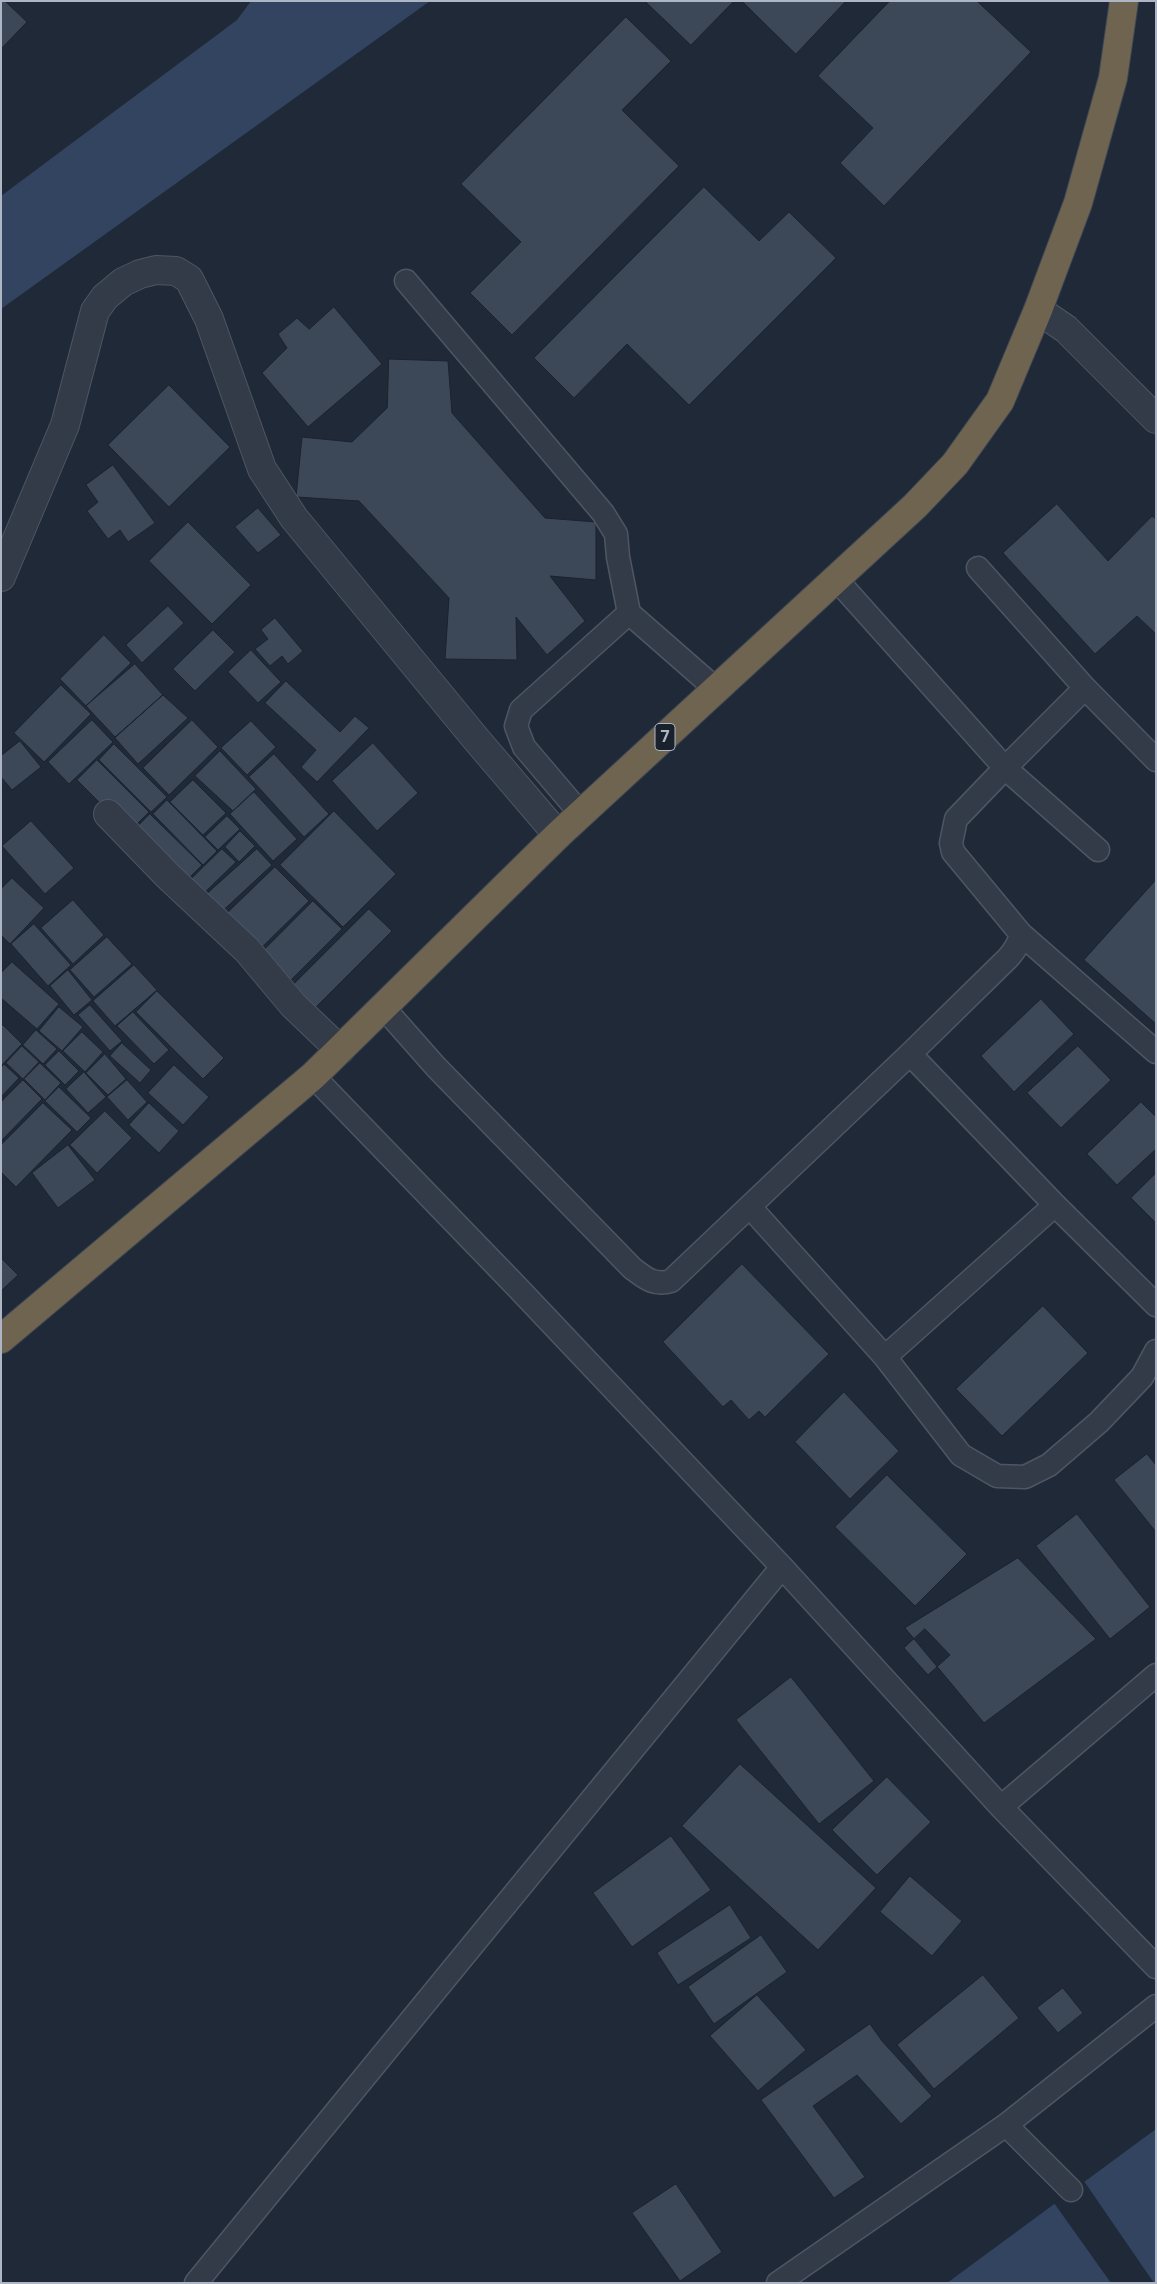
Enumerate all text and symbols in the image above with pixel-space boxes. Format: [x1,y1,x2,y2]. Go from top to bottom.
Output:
road number: 7 [655,724,675,750]

